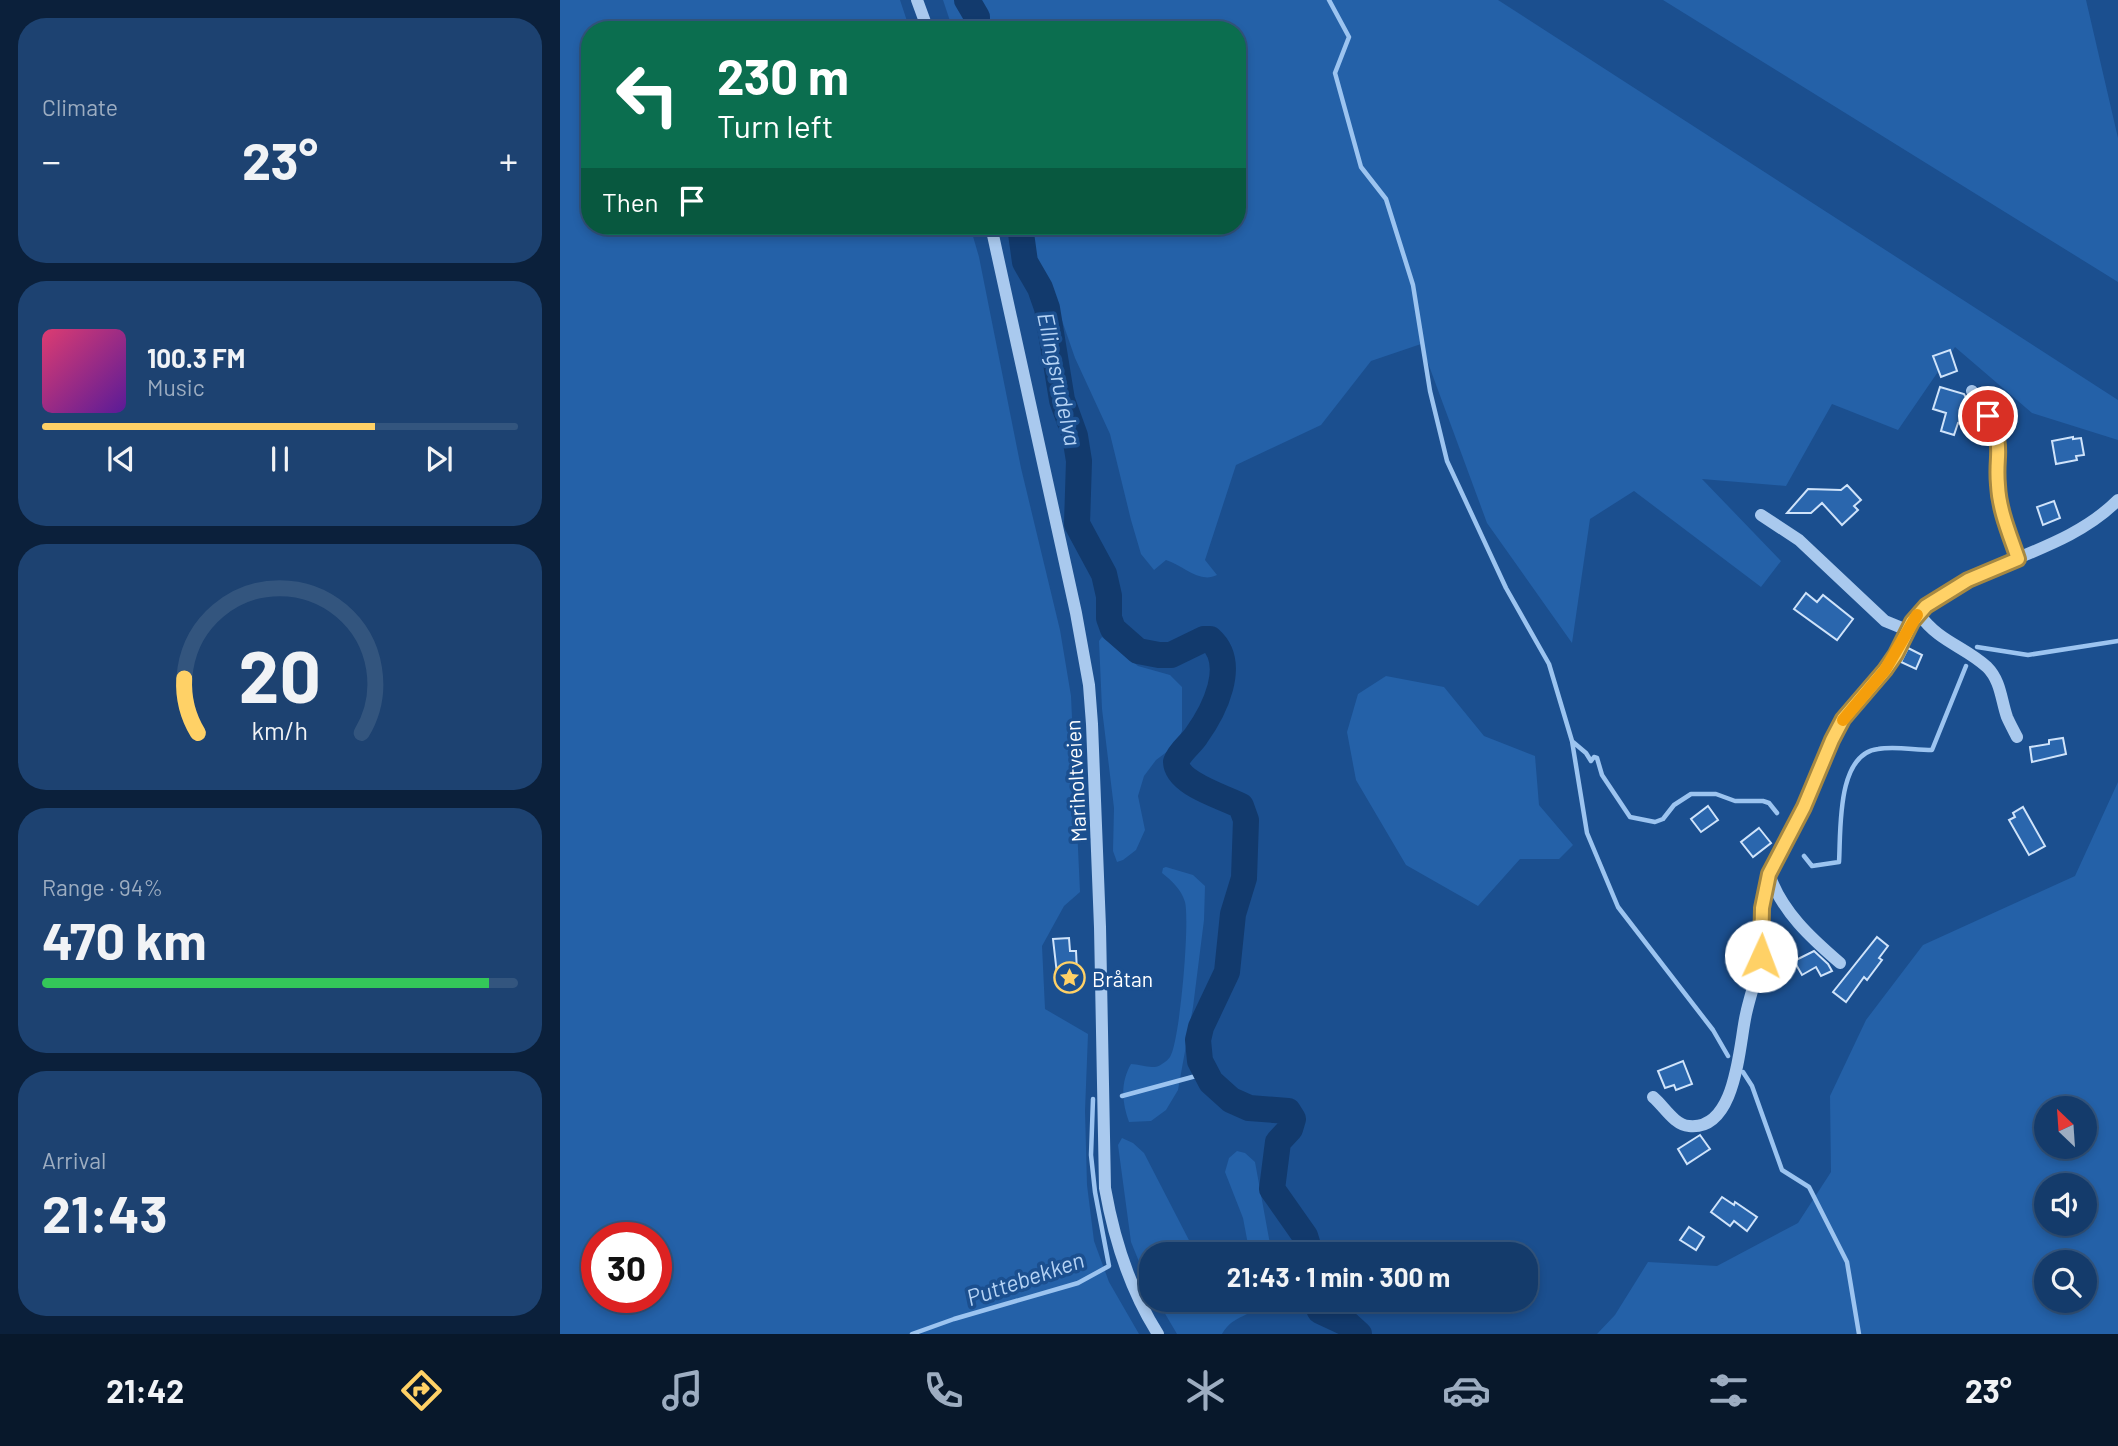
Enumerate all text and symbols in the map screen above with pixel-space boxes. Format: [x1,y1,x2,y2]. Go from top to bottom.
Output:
text: 230 m [717,46,849,105]
icon: left [602,49,693,140]
text: Climate [42,93,118,121]
text: Turn left [717,106,834,144]
text: 23° [242,128,318,190]
text: − [42,137,61,183]
text: + [499,137,518,183]
icon: arrive [673,182,711,220]
text: Then [602,186,659,217]
water label: Ellingsrudelva [1032,310,1088,448]
text: 100.3 FM [147,342,245,373]
text: Music [147,373,205,401]
pin [1958,386,2018,446]
icon: arrive [1969,397,2007,435]
icon: previous [102,440,140,478]
icon: pause [261,440,299,478]
icon: next [420,440,458,478]
text: 20 [239,630,321,718]
text: km/h [252,715,308,745]
street label: Mariholtveien [1059,719,1091,843]
text: Range · 94% [42,873,163,901]
text: 470 km [42,908,207,970]
position arrow [1724,919,1798,993]
place icon: Bråtan [1052,961,1086,995]
place label: Bråtan [1092,966,1153,991]
north arrow [2034,1096,2096,1158]
map controls [2034,1096,2097,1313]
text: Arrival [42,1146,106,1174]
button: sound [2034,1173,2097,1236]
text: 21:43 [42,1181,168,1243]
speed limit sign: 30 [581,1222,672,1313]
water label: Puttebekken [962,1245,1088,1311]
button: search [2034,1250,2097,1313]
text: 21:43 · 1 min · 300 m [1227,1261,1450,1292]
icon: directions [397,1366,446,1415]
icon: music [658,1366,707,1415]
icon: phone [919,1366,968,1415]
icon: climate [1181,1366,1230,1415]
icon: car [1442,1366,1491,1415]
icon: filters [1704,1366,1753,1415]
text: 21:42 [106,1371,184,1409]
text: 23° [1965,1371,2012,1409]

